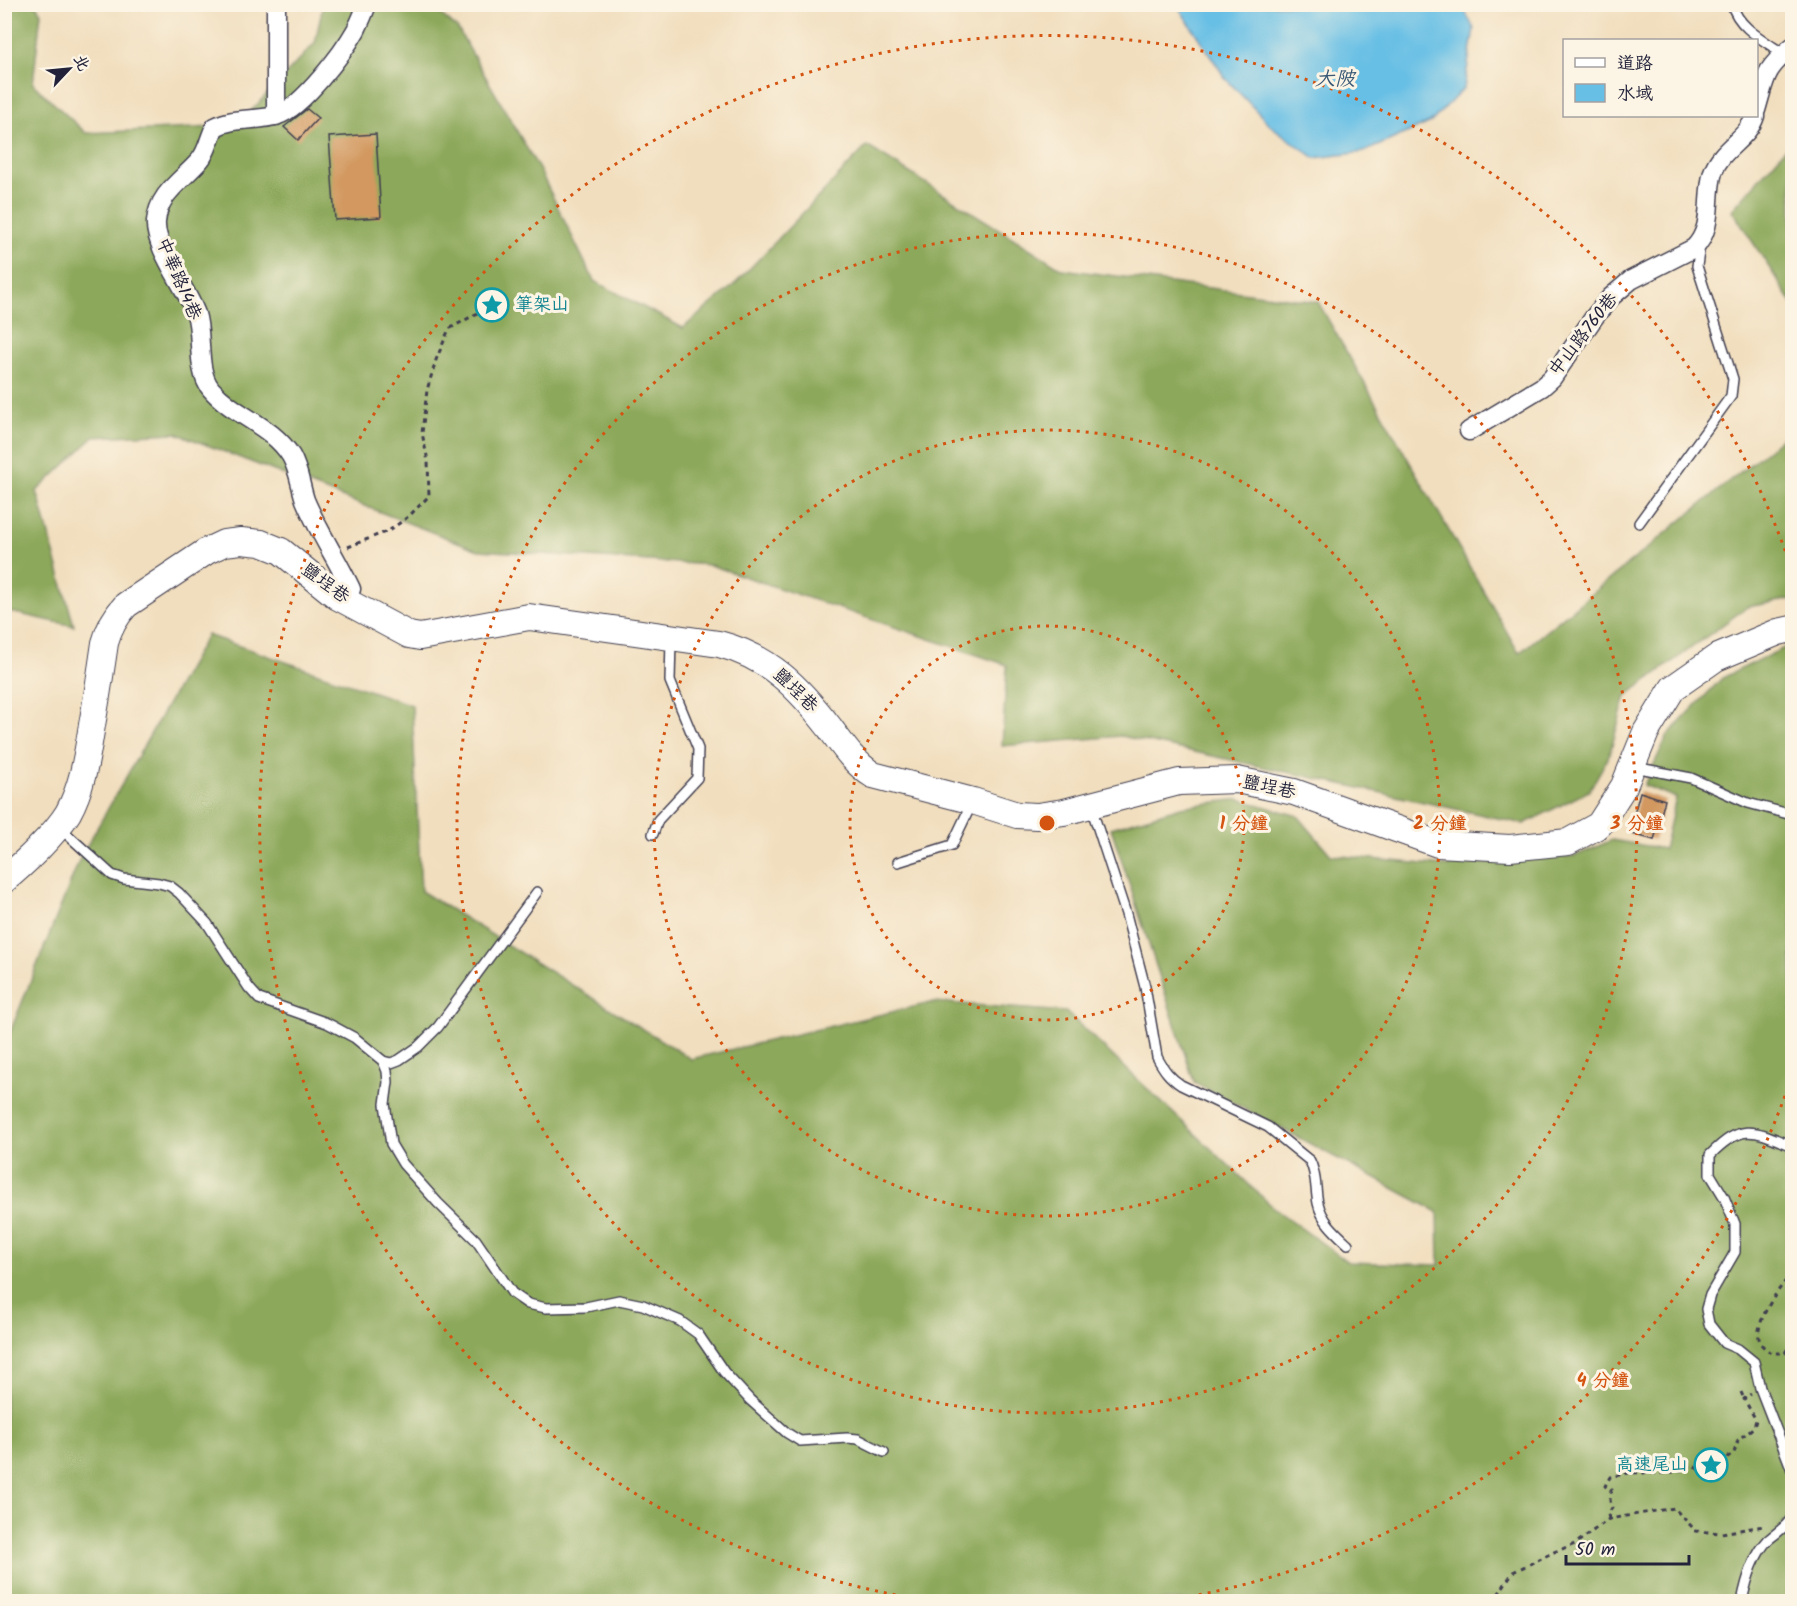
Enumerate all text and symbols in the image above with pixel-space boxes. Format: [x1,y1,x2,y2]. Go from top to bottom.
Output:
north arrow [39,39,99,99]
legend [1563,39,1758,117]
text: 北 [66,50,96,76]
text: 道路 [1617,50,1653,79]
water label: 大陂 [1315,64,1357,96]
text: 水域 [1617,80,1653,109]
street label: 中華路14巷 [148,233,208,325]
place icon: 筆架山 [474,287,510,323]
street label: 中山路760巷 [1542,287,1626,383]
place label: 筆架山 [515,291,569,320]
street label: 鹽埕巷 [295,556,355,612]
street label: 鹽埕巷 [766,662,824,720]
street label: 鹽埕巷 [1240,768,1298,808]
text: 1 分鐘 [1220,810,1268,839]
text: 2 分鐘 [1413,810,1467,839]
text: 3 分鐘 [1610,810,1663,839]
centre of rings [1037,813,1057,833]
text: 4 分鐘 [1577,1367,1629,1396]
place icon: 高速尾山 [1693,1447,1729,1483]
place label: 高速尾山 [1616,1451,1688,1480]
scale bar [1566,1528,1689,1566]
text: 50 m [1575,1536,1615,1565]

